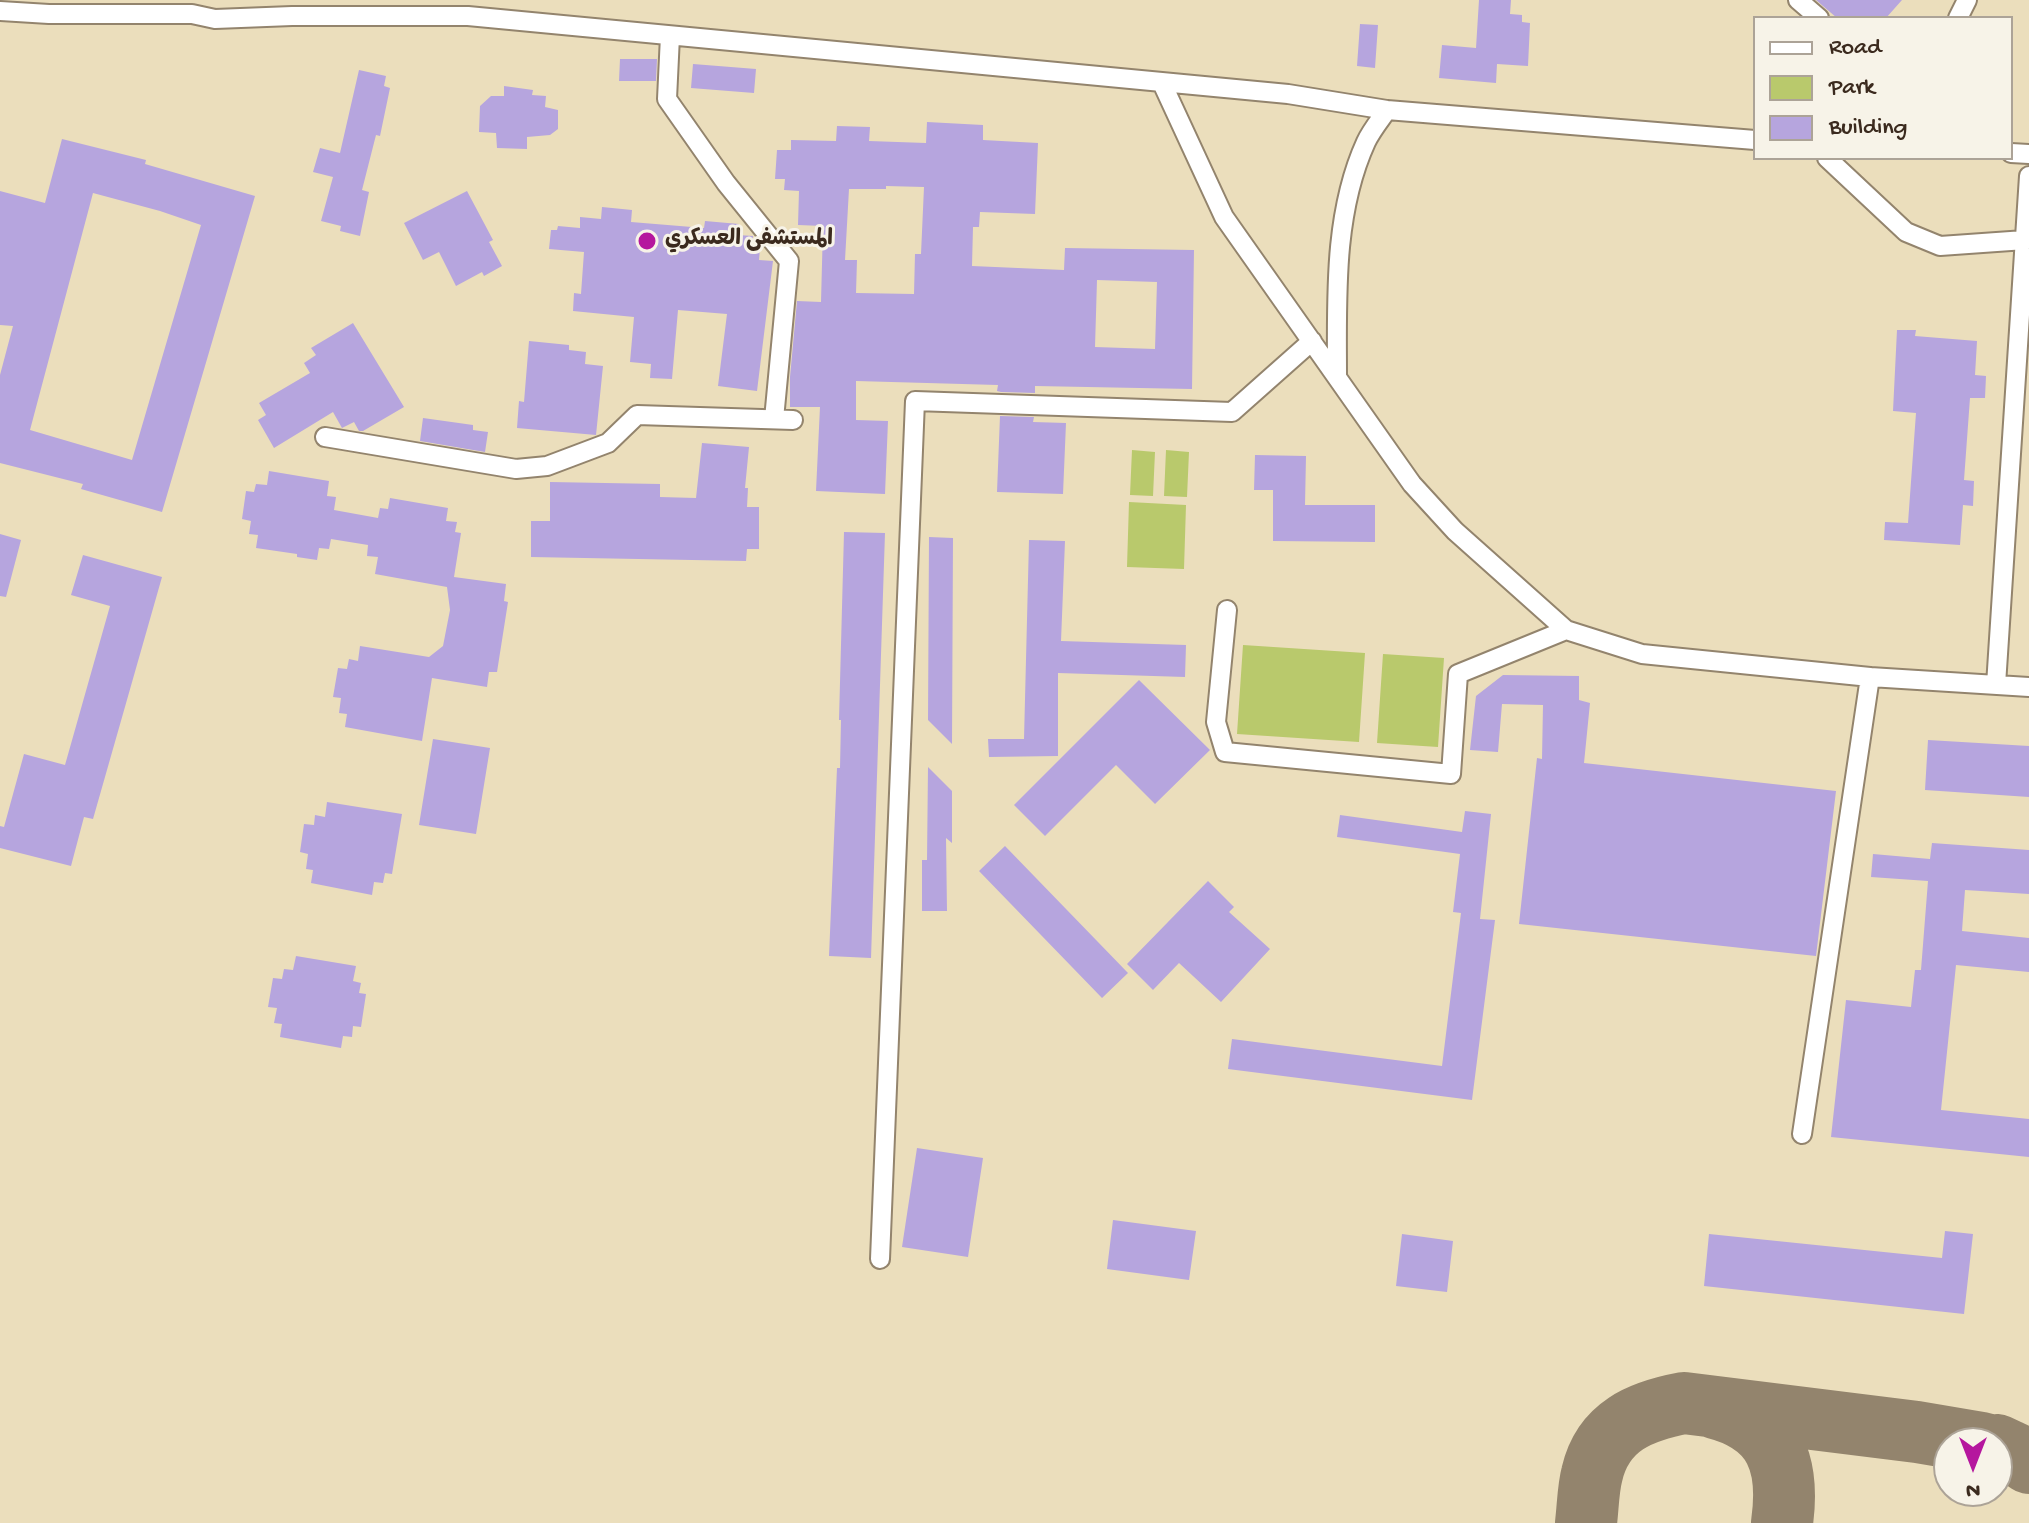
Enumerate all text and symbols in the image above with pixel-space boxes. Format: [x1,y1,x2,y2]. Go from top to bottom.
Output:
legend [1753,16,2013,160]
text: Road [1829,34,1881,63]
text: Park [1829,74,1875,103]
text: Building [1829,114,1907,143]
place label: المستشفى العسكري [665,228,833,254]
marker: المستشفى العسكري [636,230,658,252]
north arrow [1933,1427,2013,1507]
text: N [1966,1476,1980,1502]

